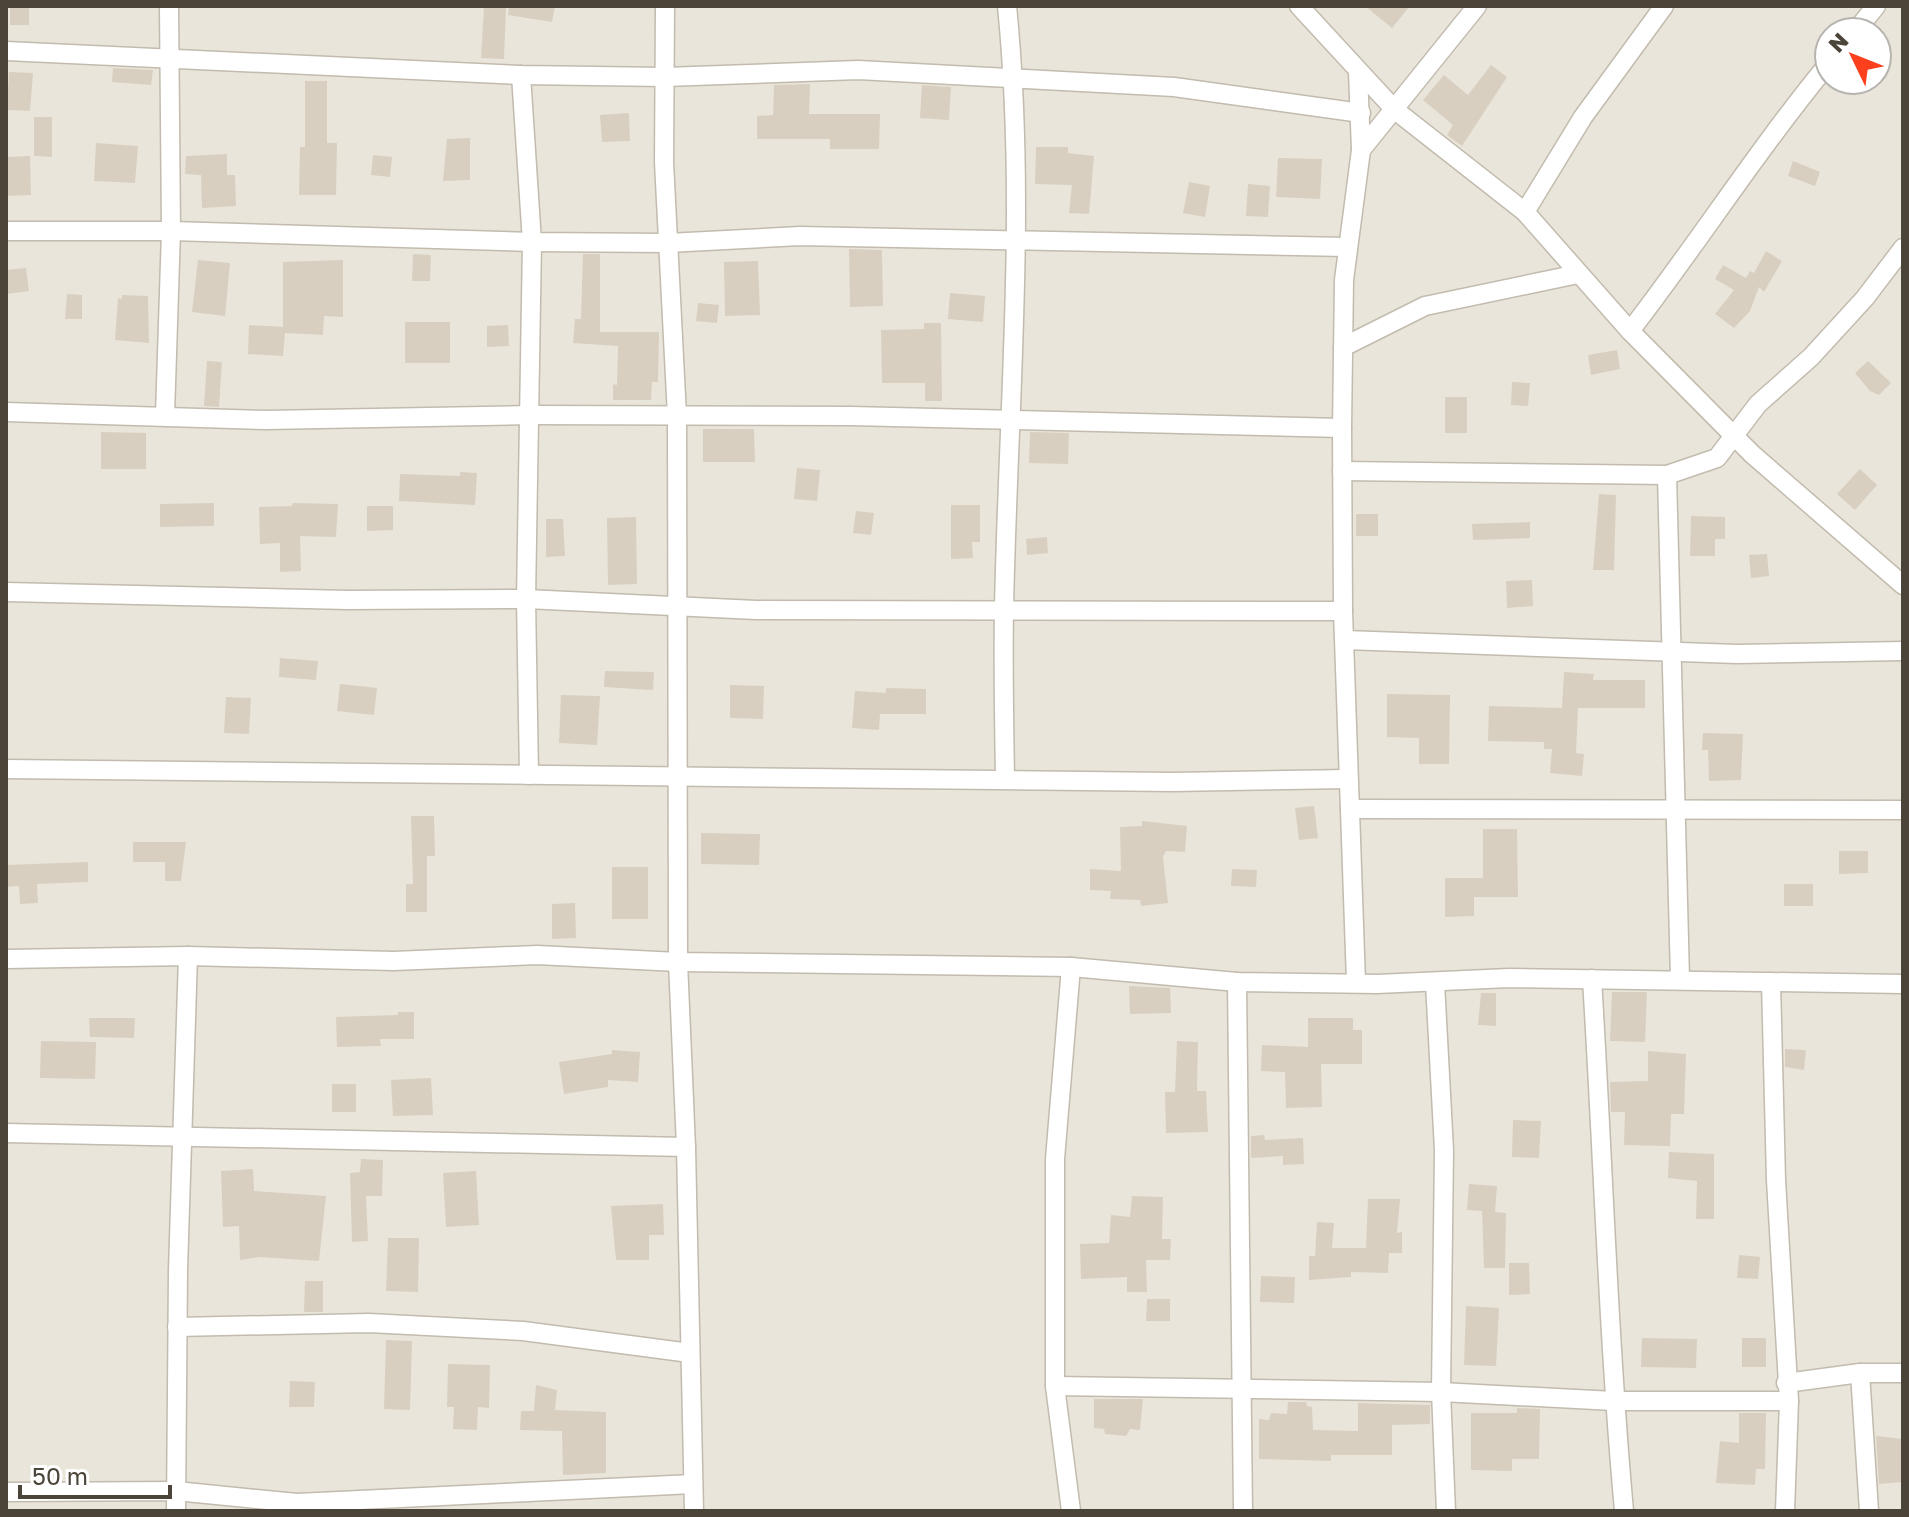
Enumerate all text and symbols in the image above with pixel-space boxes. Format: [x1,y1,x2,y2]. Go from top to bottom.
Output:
north arrow [1813,16,1893,96]
text: N [1822,27,1854,57]
scale bar [20,1449,170,1499]
text: 50 m [32,1461,88,1490]

